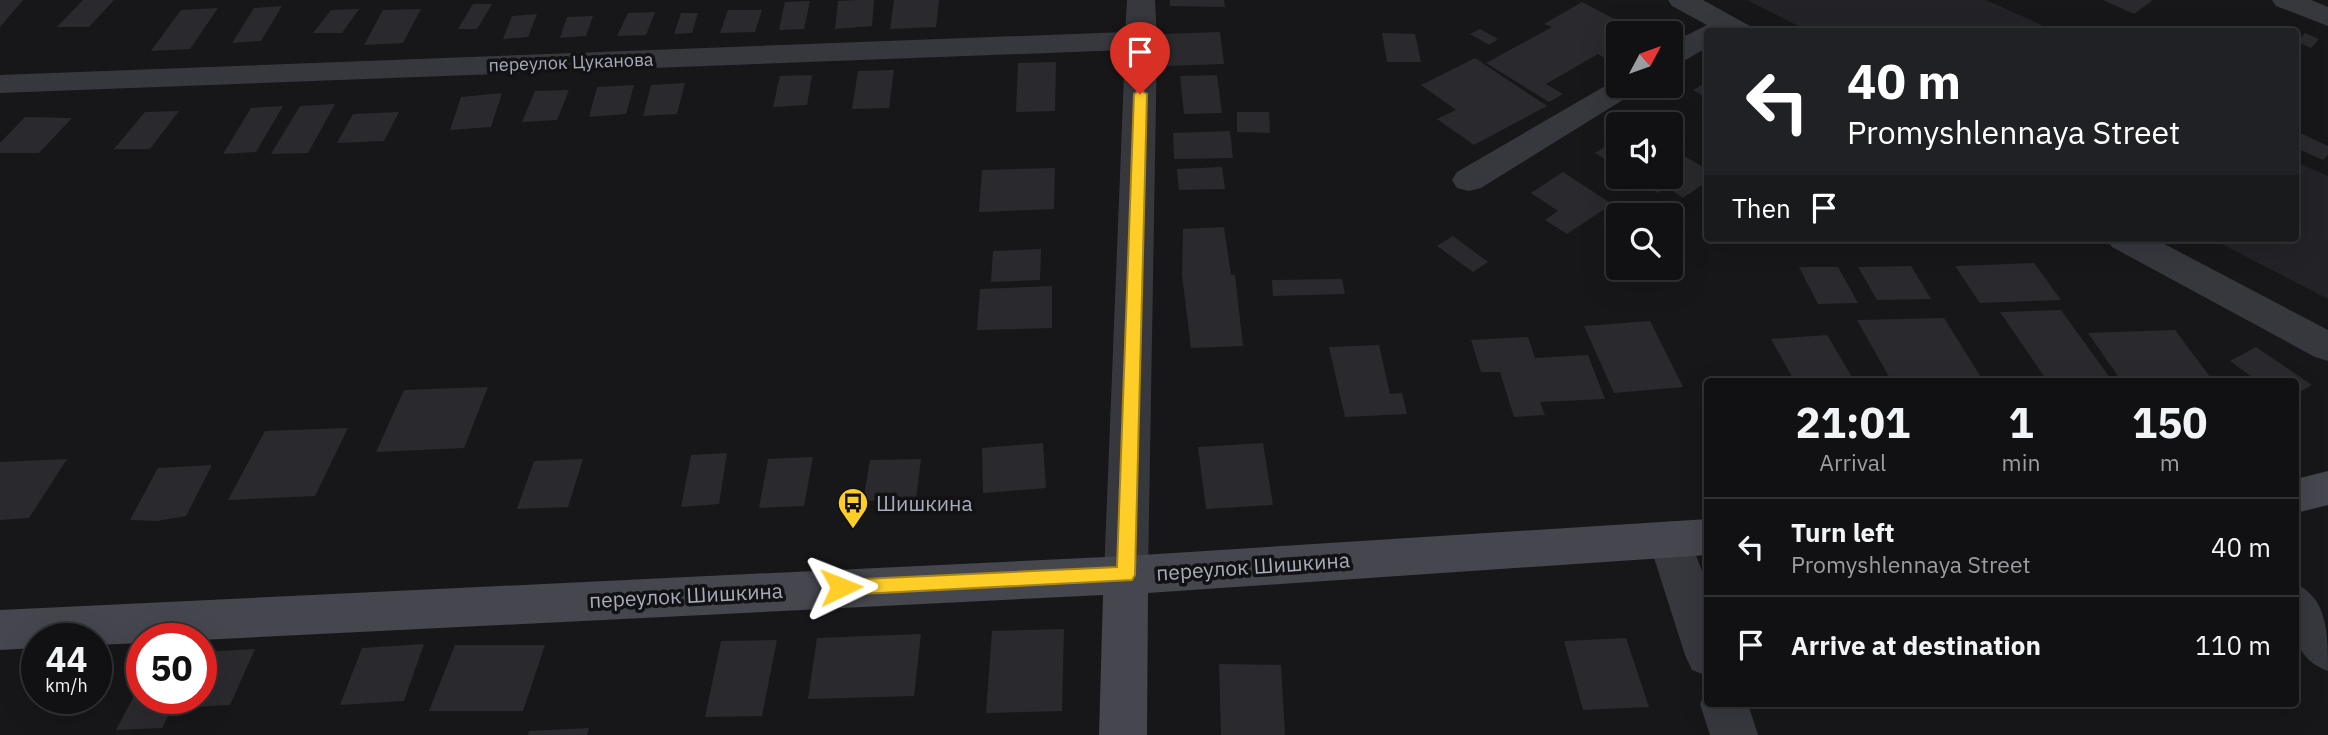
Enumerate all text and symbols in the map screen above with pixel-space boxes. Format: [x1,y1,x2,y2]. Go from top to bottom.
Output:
north arrow [1606,21,1684,98]
map controls [1606,21,1683,280]
pin [1110,22,1170,94]
icon: arrive [1121,33,1159,71]
street label: переулок Цуканова [488,48,654,76]
text: 40 m [1847,49,1961,112]
icon: left [1732,56,1823,147]
text: Promyshlennaya Street [1847,111,2180,153]
button: sound [1606,112,1683,189]
icon: arrive [1805,189,1843,227]
text: Then [1732,191,1791,225]
button: search [1606,203,1683,280]
text: 21:01 [1795,395,1910,450]
text: 1 [2008,395,2034,450]
text: 150 [2132,395,2208,450]
text: Arrival [1819,447,1886,477]
text: min [2002,447,2040,477]
text: m [2160,447,2180,477]
bus stop icon: Шишкина [836,486,870,530]
place label: Шишкина [876,489,973,517]
text: Turn left [1791,515,1894,549]
icon: left [1732,528,1770,566]
text: 40 m [2211,530,2271,564]
street label: переулок Шишкина [1155,545,1351,587]
text: Promyshlennaya Street [1791,549,2031,579]
position arrow [804,550,878,624]
street label: переулок Шишкина [588,576,784,614]
speed limit sign: 50 [126,623,217,714]
icon: arrive [1732,626,1770,664]
text: Arrive at destination [1791,628,2041,662]
text: 110 m [2195,628,2271,662]
text: 44 [45,636,88,682]
text: km/h [45,674,88,697]

